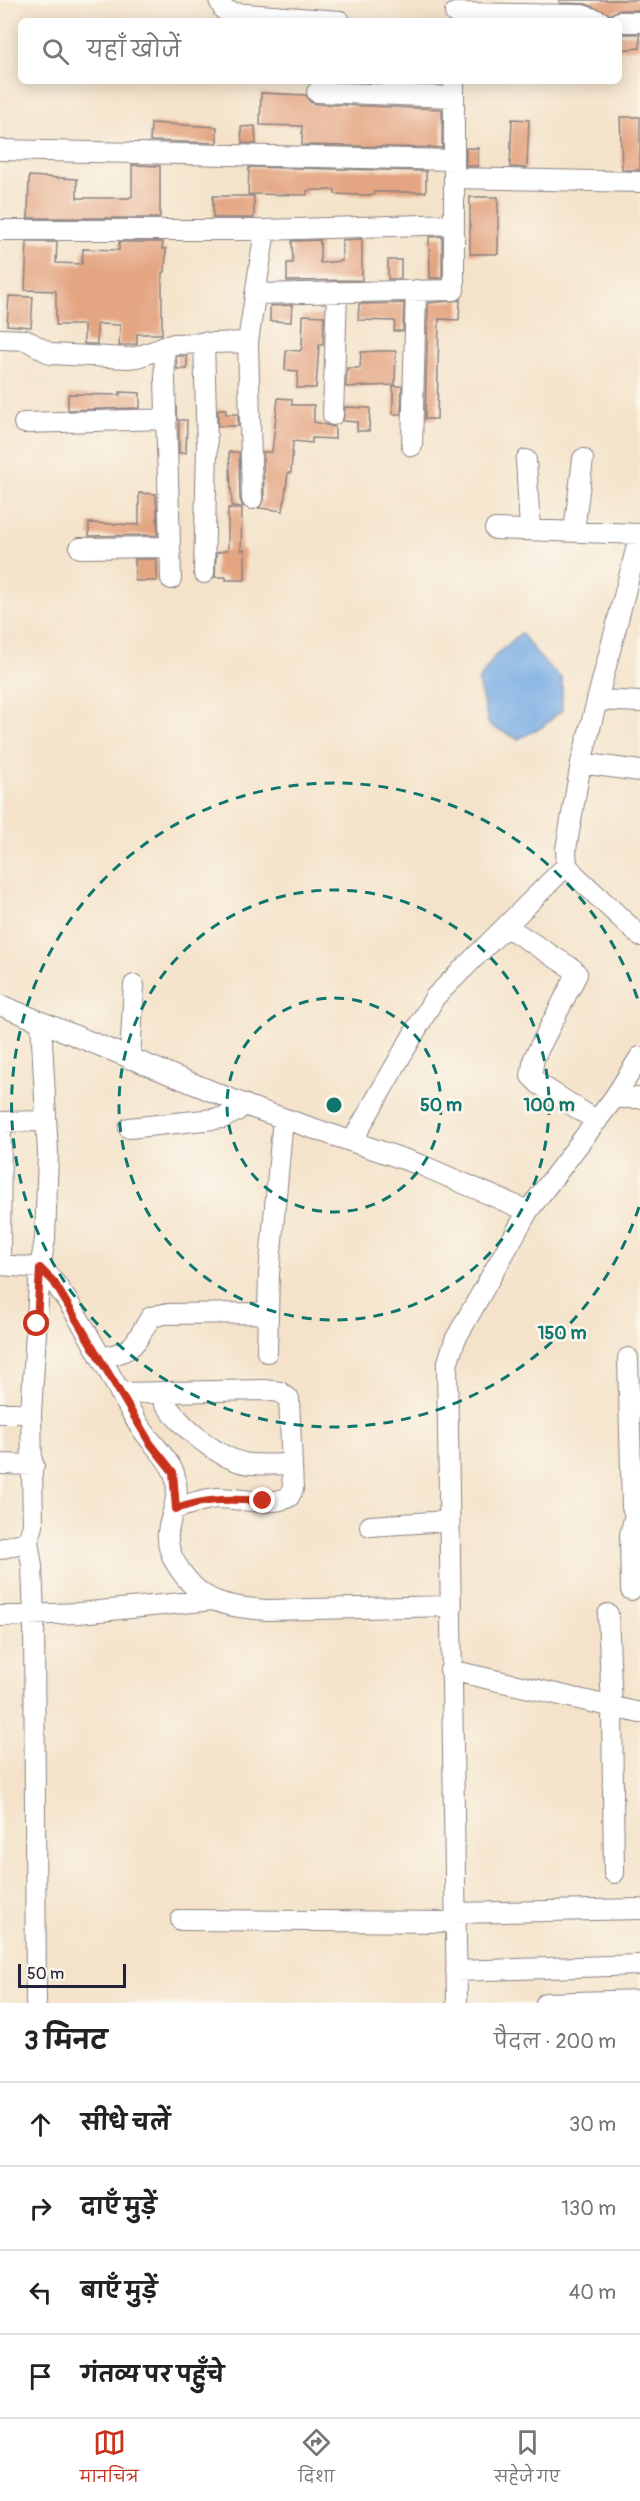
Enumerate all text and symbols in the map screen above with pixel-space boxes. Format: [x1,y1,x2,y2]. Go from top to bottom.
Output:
search box [18,18,622,84]
icon: search [39,35,72,68]
text: यहाँ खोजें [87,36,181,64]
text: 50 m [420,1094,462,1117]
text: 100 m [523,1094,575,1117]
centre of rings [324,1095,344,1115]
route start [23,1310,49,1336]
text: 150 m [538,1322,587,1345]
route end [249,1487,275,1513]
scale bar [18,1961,126,1988]
text: 50 m [27,1964,64,1984]
text: 3 मिनट [24,2025,107,2057]
text: पैदल · 200 m [494,2029,616,2054]
icon: ahead [24,2108,57,2141]
text: सीधे चलें [81,2109,170,2137]
text: 30 m [569,2112,616,2137]
icon: right [24,2192,57,2225]
text: दाएँ मुड़ें [81,2193,157,2221]
text: 130 m [561,2196,616,2221]
icon: left [24,2276,57,2309]
text: बाएँ मुड़ें [81,2277,157,2305]
text: 40 m [569,2280,616,2305]
icon: arrive [24,2360,57,2393]
text: गंतव्य पर पहुँचे [81,2361,224,2389]
tab: मानचित्र [80,2426,139,2494]
tab: दिशा [298,2426,335,2494]
tab: सहेजे गए [494,2426,560,2494]

